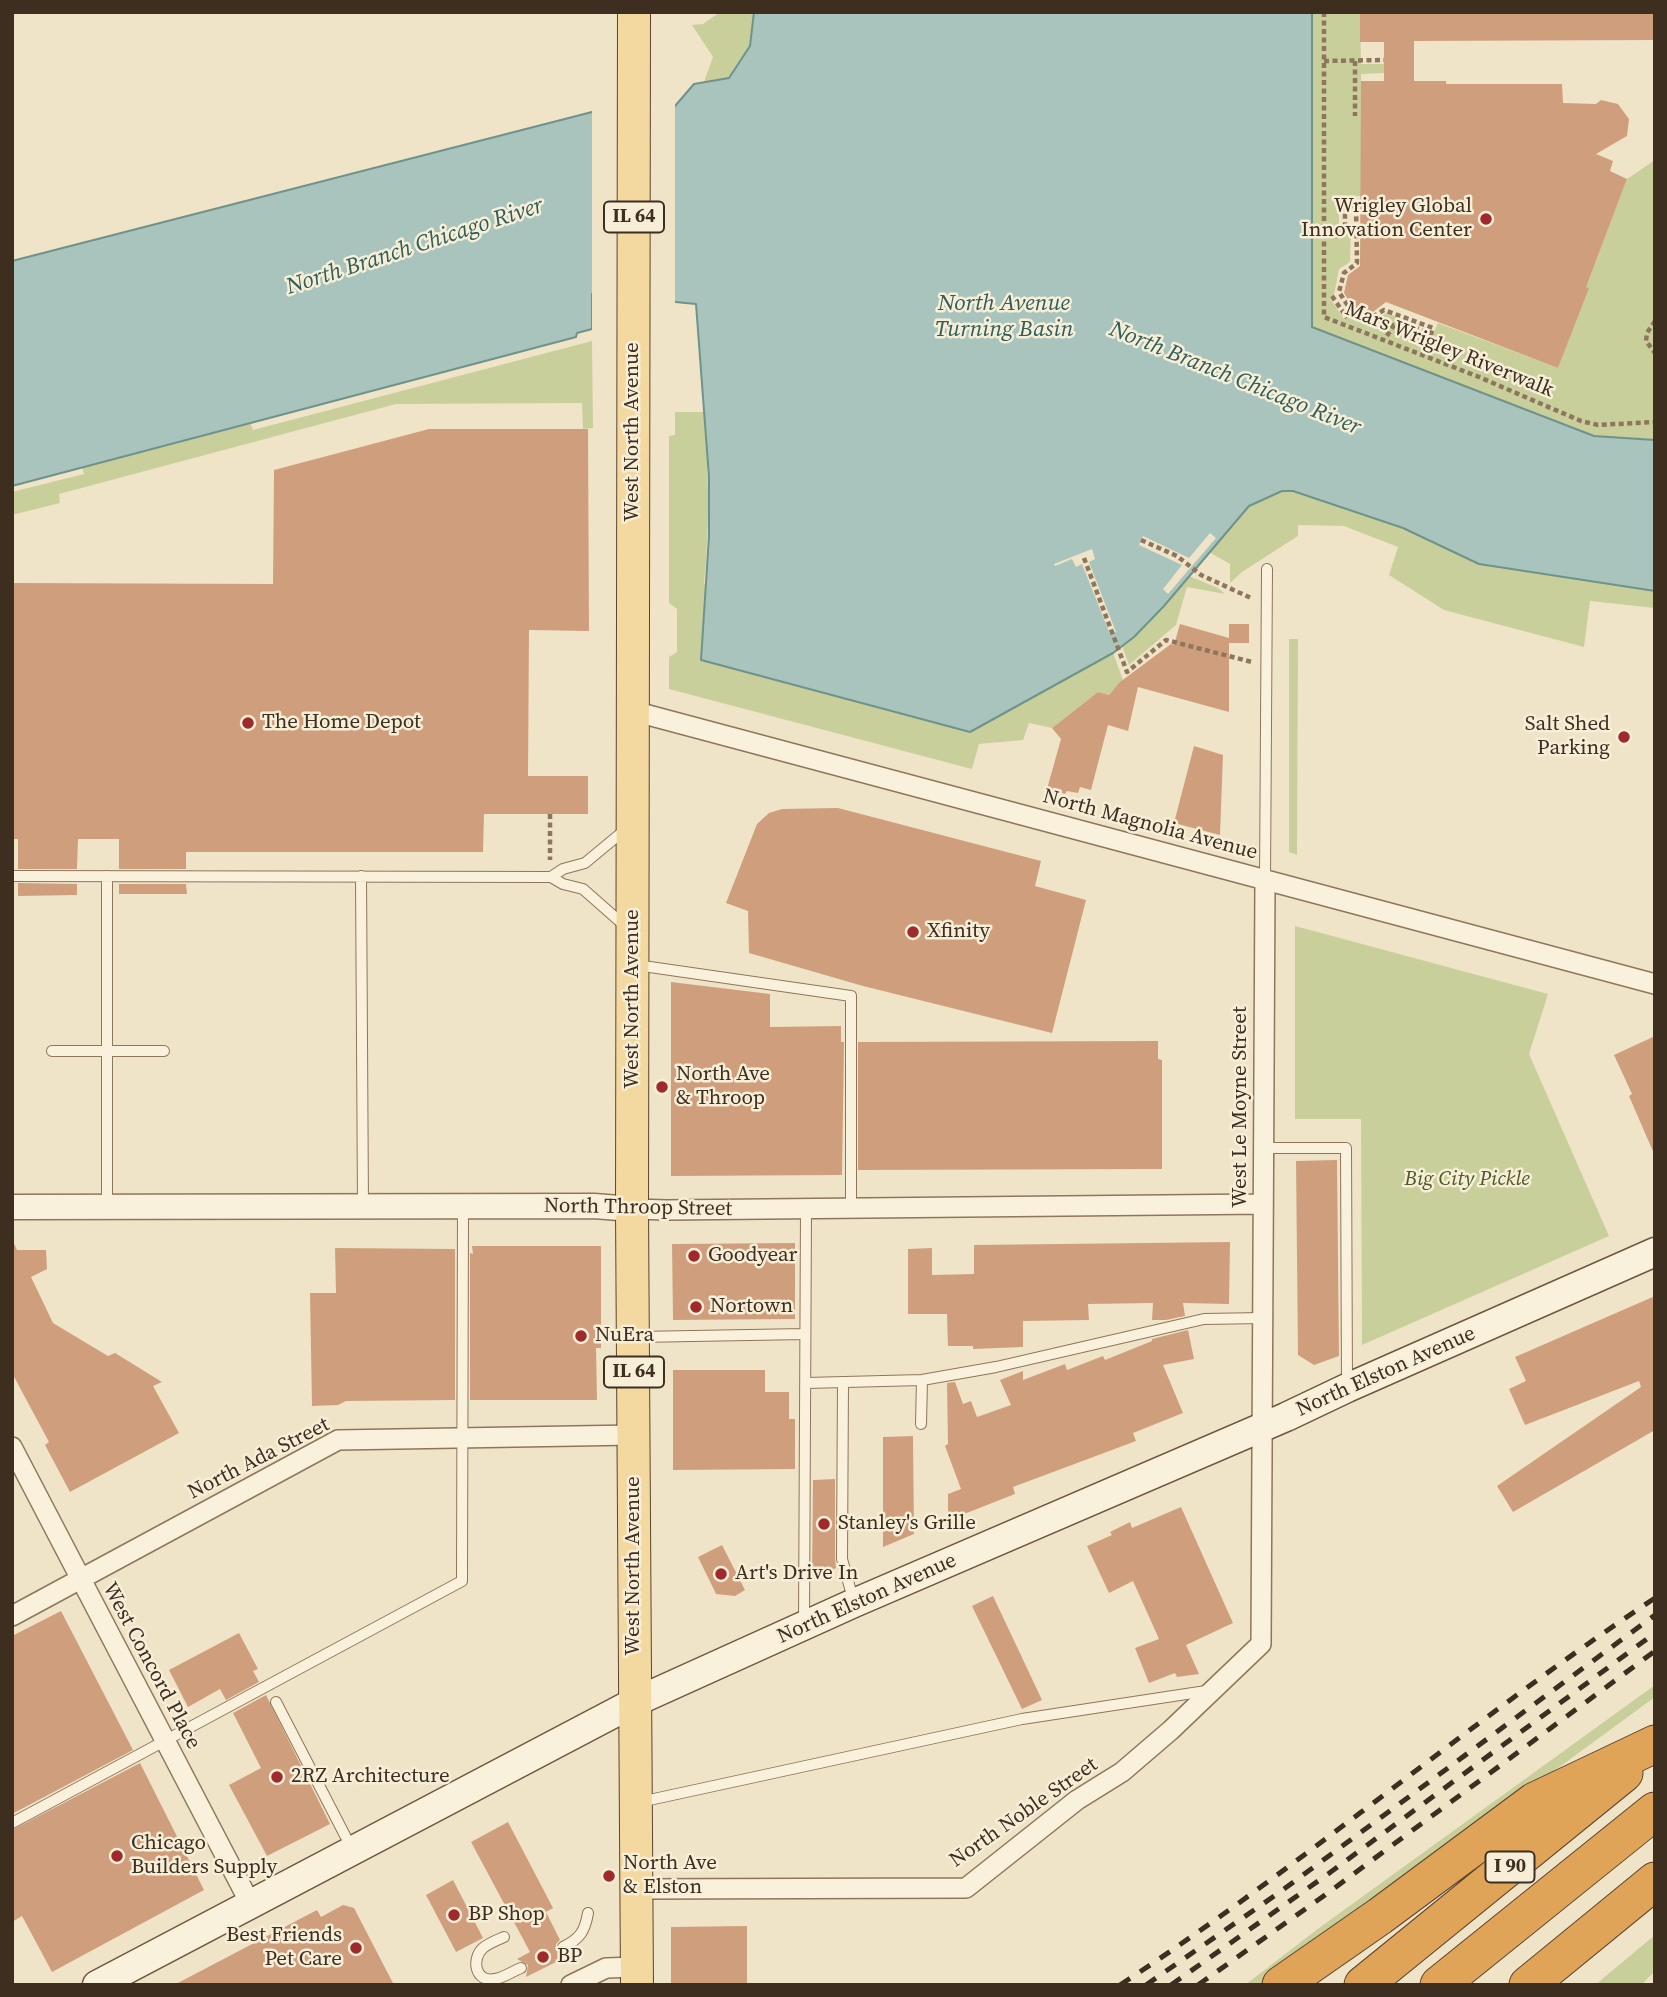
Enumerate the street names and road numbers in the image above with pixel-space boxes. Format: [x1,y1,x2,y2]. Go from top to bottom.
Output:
road number: IL 64 [604,202,664,232]
street label: Mars Wrigley Riverwalk [1341,297,1557,403]
street label: West North Avenue [620,342,646,522]
street label: North Magnolia Avenue [1040,784,1260,866]
street label: West North Avenue [620,909,646,1089]
street label: West Le Moyne Street [1228,1006,1254,1208]
street label: North Throop Street [544,1194,732,1222]
street label: North Elston Avenue [1293,1321,1479,1423]
road number: IL 64 [604,1356,664,1388]
street label: North Ada Street [184,1412,334,1506]
street label: West North Avenue [621,1476,647,1656]
street label: North Elston Avenue [774,1548,960,1650]
street label: West Concord Place [96,1578,206,1754]
street label: North Noble Street [945,1753,1103,1873]
road number: I 90 [1486,1852,1534,1882]

